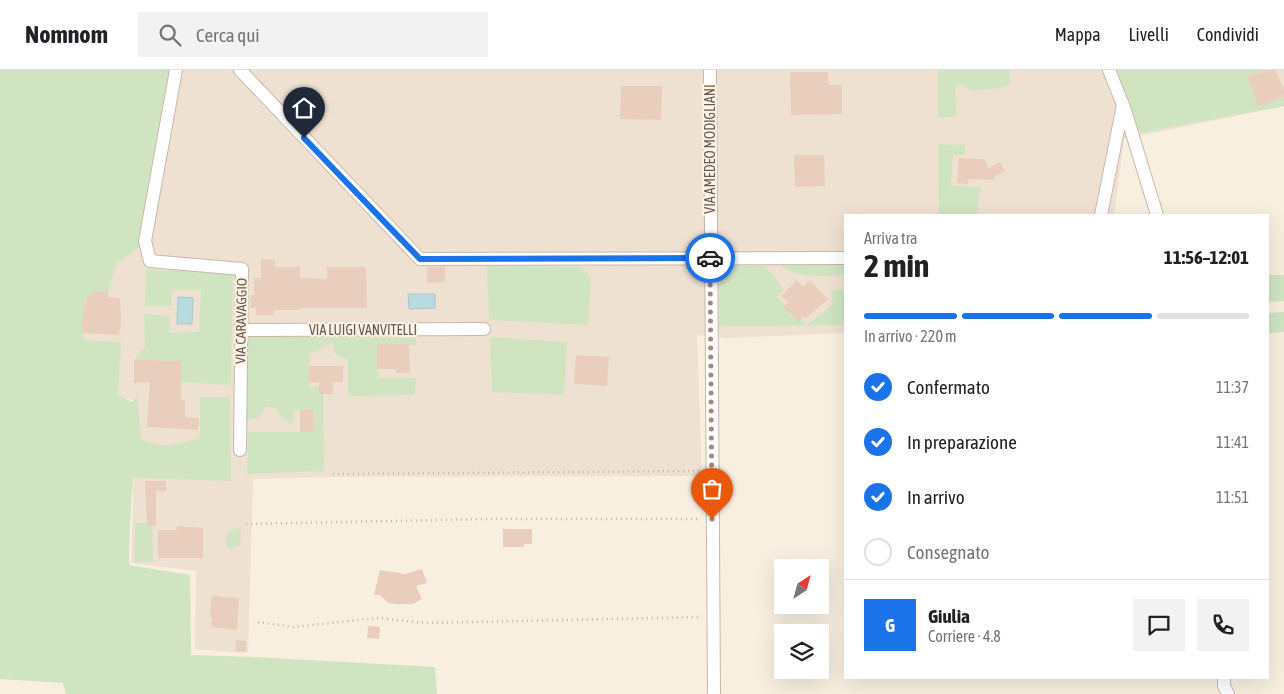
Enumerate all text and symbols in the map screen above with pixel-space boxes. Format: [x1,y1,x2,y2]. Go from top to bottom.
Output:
search box [138,12,488,57]
text: Nomnom [25,21,108,48]
icon: search [156,21,184,49]
text: Cerca qui [196,24,260,46]
text: Mappa [1055,24,1101,45]
text: Livelli [1129,24,1169,45]
text: Condividi [1197,24,1259,45]
street label: VIA AMEDEO MODIGLIANI [702,84,718,214]
pin [283,87,325,138]
icon: home [290,94,318,122]
text: Arriva tra [864,229,917,247]
courier [685,233,735,283]
icon: car [696,244,724,272]
text: 11:56–12:01 [1164,246,1249,268]
text: 2 min [864,247,929,284]
street label: VIA CARAVAGGIO [232,278,250,364]
street label: VIA LUIGI VANVITELLI [309,322,417,338]
text: In arrivo · 220 m [864,327,957,345]
icon: check [864,373,892,401]
text: Confermato [907,376,990,398]
text: 11:37 [1216,378,1249,396]
icon: check [864,428,892,456]
text: In preparazione [907,431,1017,453]
text: 11:41 [1216,433,1249,451]
pin [691,468,733,519]
icon: bag [698,475,726,503]
icon: check [864,483,892,511]
text: In arrivo [907,486,965,508]
text: 11:51 [1216,488,1249,506]
text: Consegnato [907,541,989,563]
north arrow [774,559,829,614]
map controls [774,559,829,679]
button: chat [1133,599,1185,651]
button: phone [1197,599,1249,651]
text: Giulia [928,605,970,627]
text: G [885,614,895,636]
button: layers [774,624,829,679]
text: Corriere · 4.8 [928,627,1001,645]

